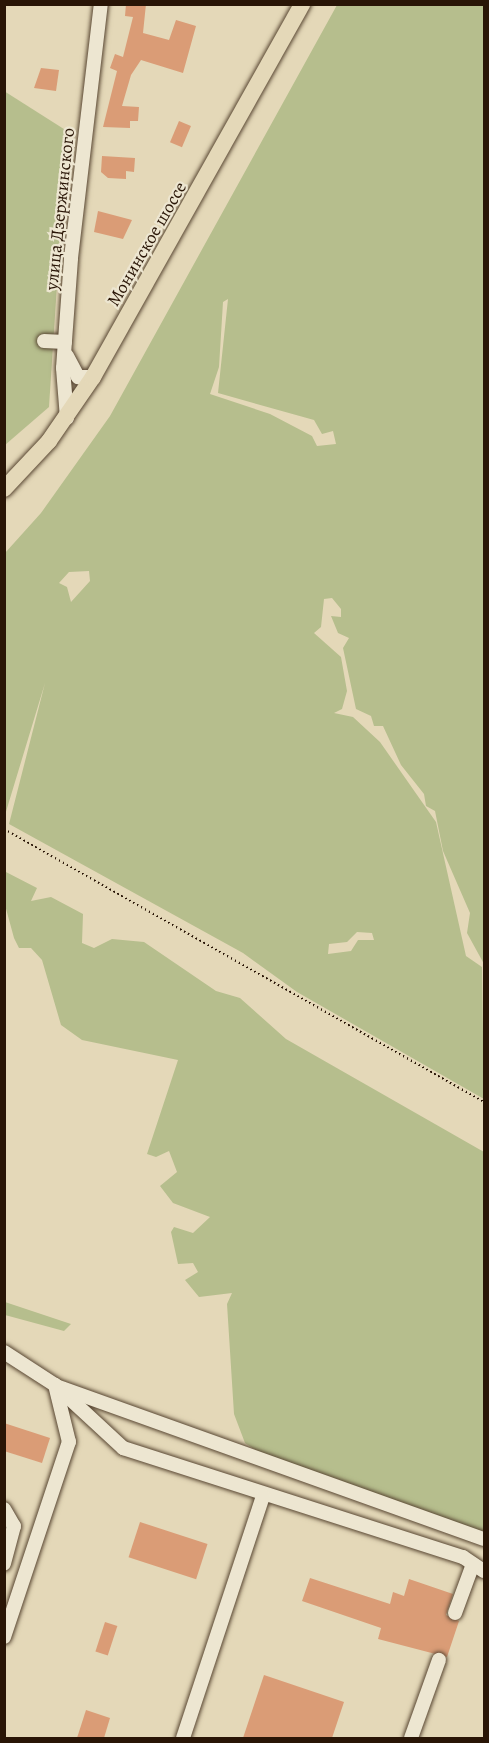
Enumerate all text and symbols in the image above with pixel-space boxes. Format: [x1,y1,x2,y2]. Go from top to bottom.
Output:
street label: улица Дзержинского [41,127,79,291]
street label: Монинское шоссе [103,178,191,310]

